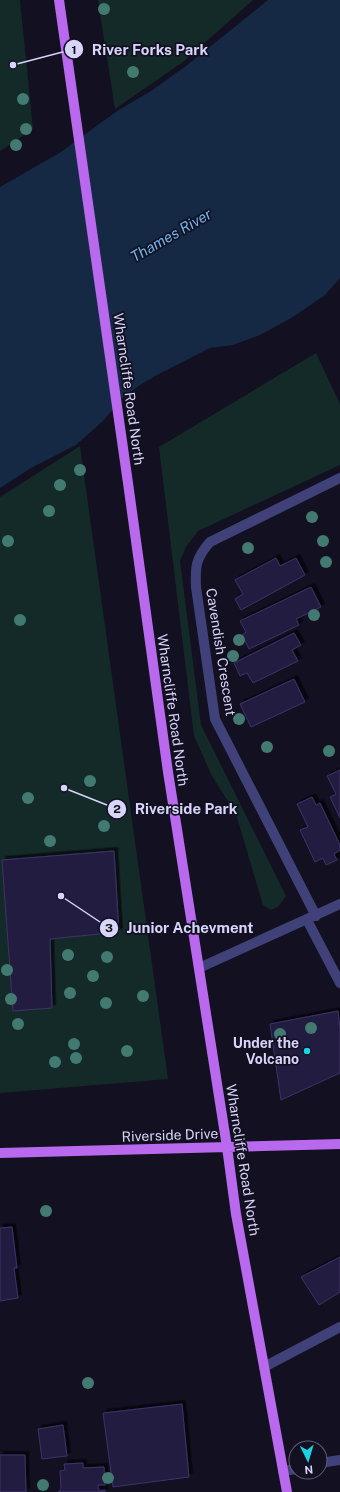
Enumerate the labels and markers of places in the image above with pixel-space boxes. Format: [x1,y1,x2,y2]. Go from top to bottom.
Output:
callout: River Forks Park [64,36,216,63]
callout: Riverside Park [107,796,246,823]
callout: Junior Achevment [99,914,262,941]
place label: Under the Volcano [233,1035,299,1067]
marker: Under the Volcano [302,1046,312,1056]

